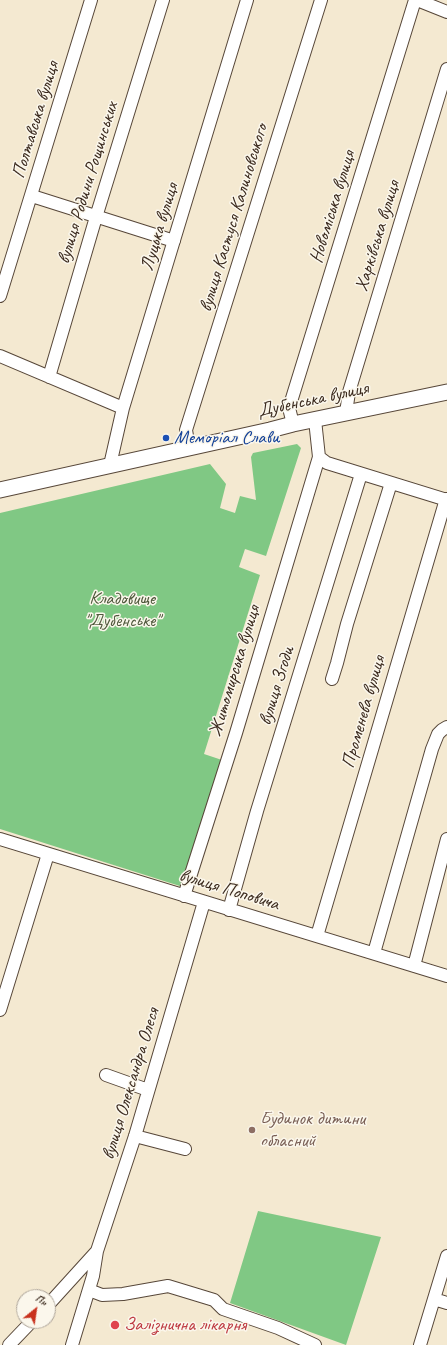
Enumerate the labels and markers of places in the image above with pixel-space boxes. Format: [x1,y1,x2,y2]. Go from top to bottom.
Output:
place label: Меморіал Слави [174,427,280,449]
marker: Меморіал Слави [161,433,171,443]
place label: Будинок дитини обласний [260,1108,365,1152]
marker: Будинок дитини обласний [247,1125,257,1135]
place label: Залізнична лікарня [124,1314,246,1336]
marker: Залізнична лікарня [109,1319,121,1331]

